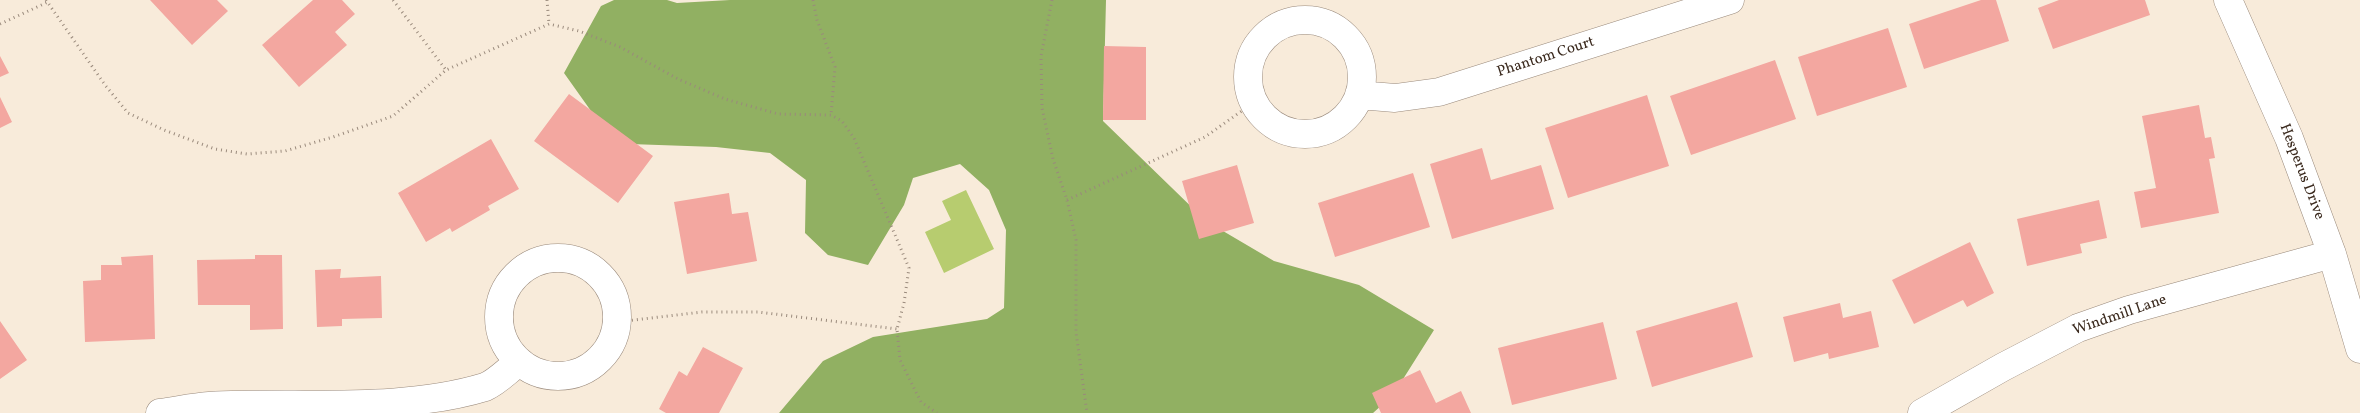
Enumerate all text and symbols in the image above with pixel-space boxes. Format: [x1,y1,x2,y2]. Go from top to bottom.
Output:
street label: Phantom Court [1495,34,1597,82]
street label: Hesperus Drive [2274,121,2328,223]
street label: Windmill Lane [2071,292,2169,340]

